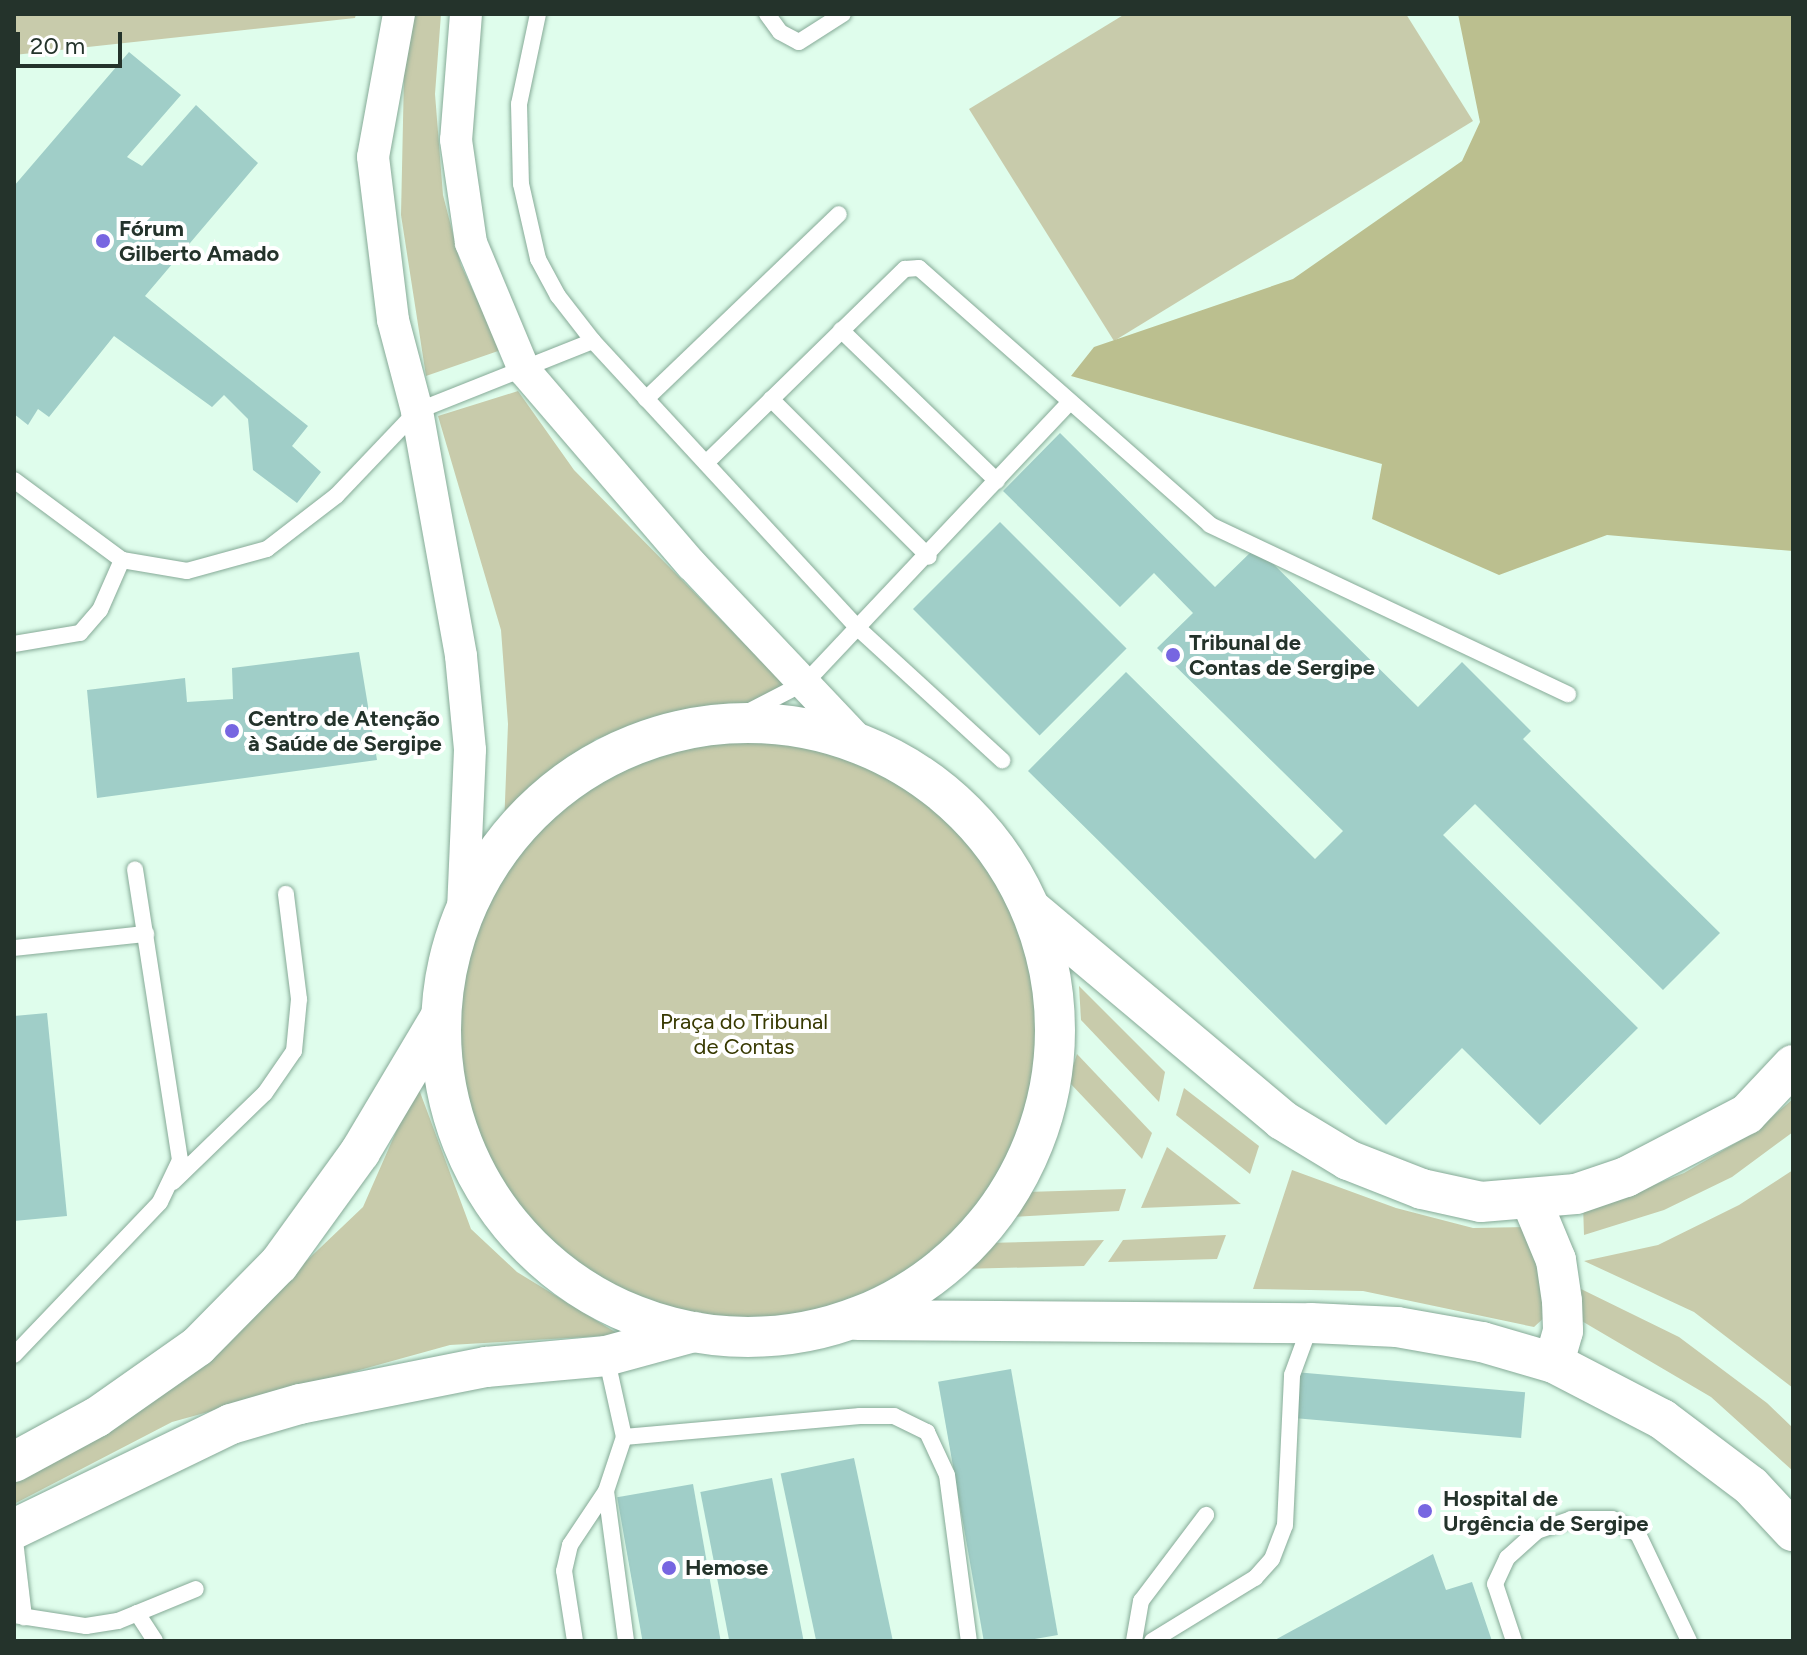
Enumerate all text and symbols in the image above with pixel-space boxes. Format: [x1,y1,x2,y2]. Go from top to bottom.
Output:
scale bar [20,16,126,66]
text: 20 m [30,31,85,60]
place label: Fórum Gilberto Amado [119,215,279,266]
marker: Fórum Gilberto Amado [94,232,112,250]
place label: Tribunal de Contas de Sergipe [1189,629,1375,680]
marker: Tribunal de Contas de Sergipe [1164,646,1182,664]
place label: Centro de Atenção à Saúde de Sergipe [248,705,442,756]
marker: Centro de Atenção à Saúde de Sergipe [223,722,241,740]
park label: Praça do Tribunal de Contas [660,1008,828,1060]
place label: Hospital de Urgência de Sergipe [1443,1485,1648,1536]
marker: Hospital de Urgência de Sergipe [1414,1500,1436,1522]
place label: Hemose [685,1555,768,1581]
marker: Hemose [660,1559,678,1577]

